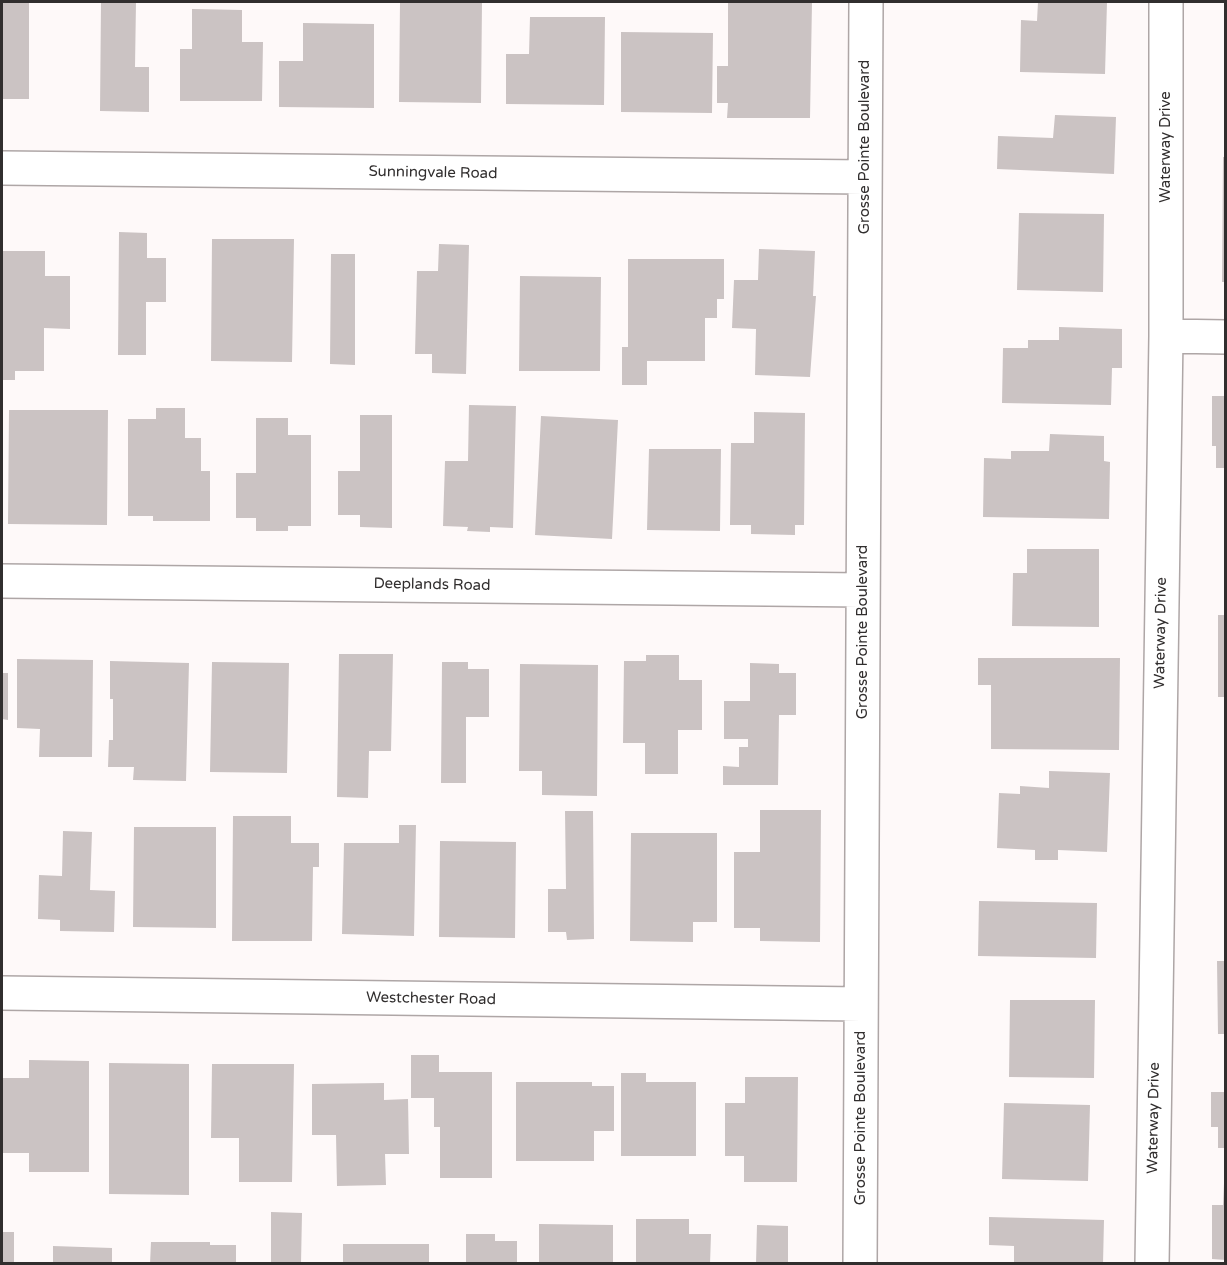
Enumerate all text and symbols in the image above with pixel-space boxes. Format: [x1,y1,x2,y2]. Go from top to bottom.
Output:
street label: Grosse Pointe Boulevard [856,60,874,234]
street label: Waterway Drive [1157,91,1175,203]
street label: Sunningvale Road [368,163,498,183]
street label: Grosse Pointe Boulevard [854,545,872,719]
street label: Deeplands Road [373,575,491,595]
street label: Waterway Drive [1151,577,1171,689]
street label: Westchester Road [366,989,496,1009]
street label: Grosse Pointe Boulevard [852,1031,870,1205]
street label: Waterway Drive [1144,1062,1164,1174]

